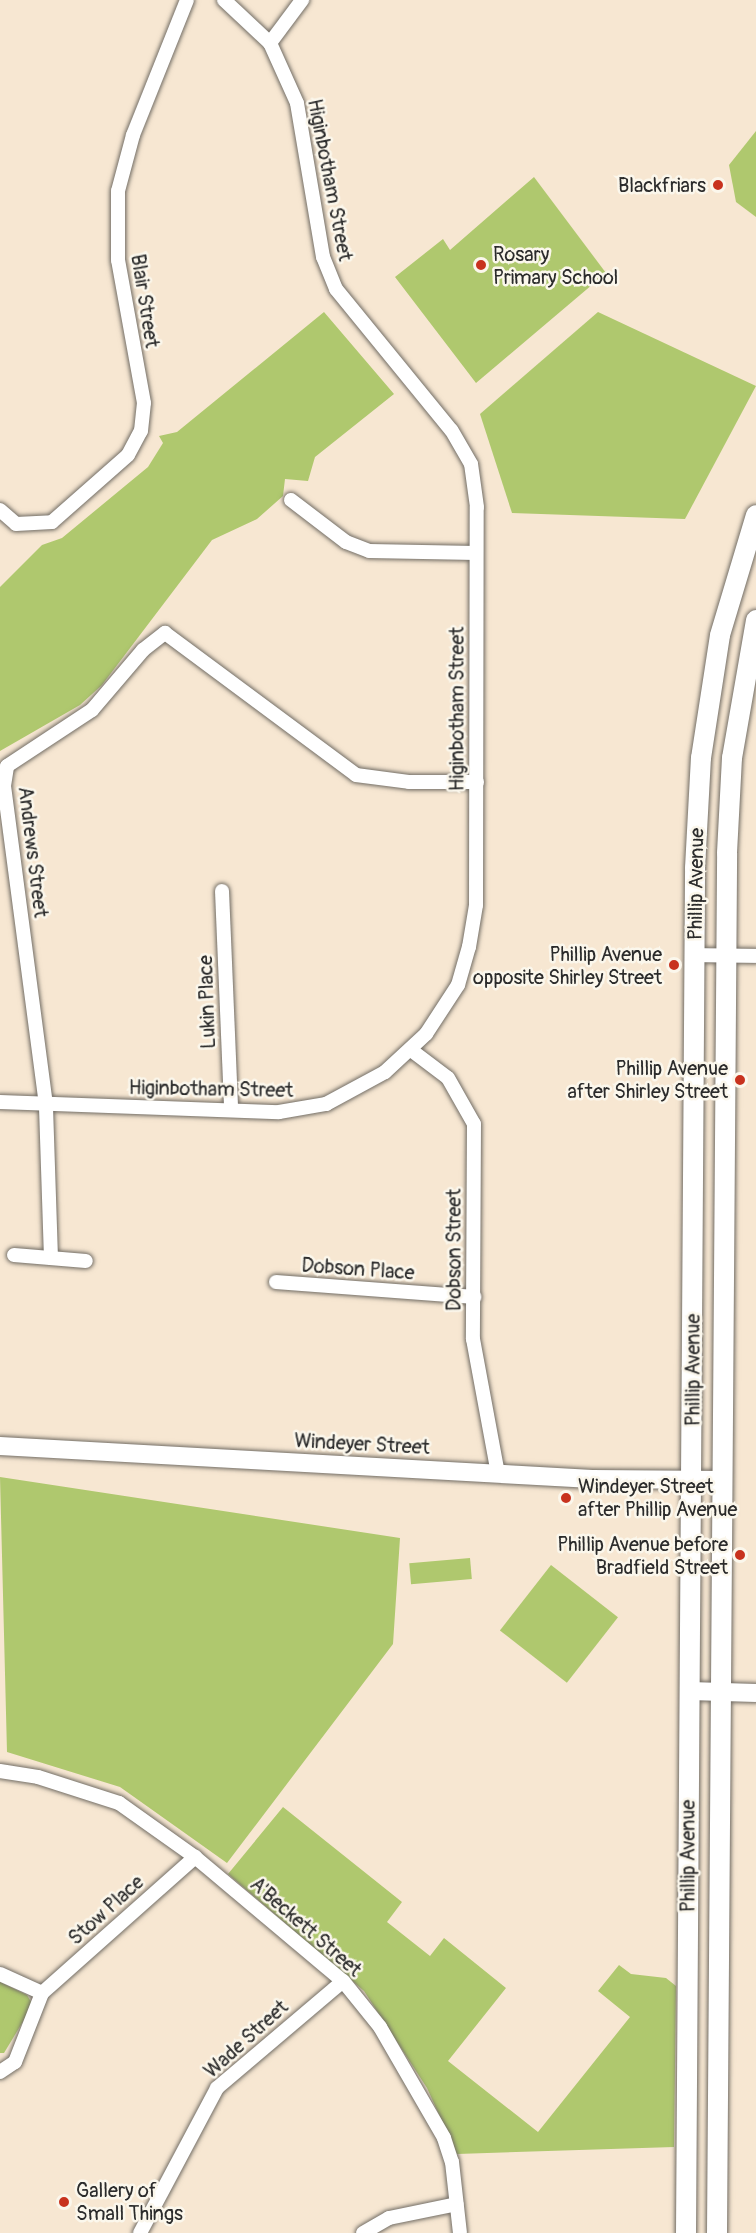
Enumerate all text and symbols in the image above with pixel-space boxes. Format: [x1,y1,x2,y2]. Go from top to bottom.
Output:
street label: Higinbotham Street [303,97,357,263]
place label: Blackfriars [618,173,706,197]
marker: Blackfriars [711,178,725,192]
place label: Rosary Primary School [493,242,618,289]
street label: Blair Street [126,252,164,350]
marker: Rosary Primary School [474,258,488,272]
street label: Higinbotham Street [445,627,469,791]
street label: Andrews Street [13,785,53,919]
street label: Phillip Avenue [683,828,709,940]
place label: Phillip Avenue opposite Shirley Street [473,942,662,989]
street label: Lukin Place [193,955,221,1049]
marker: Phillip Avenue opposite Shirley Street [667,958,681,972]
place label: Phillip Avenue after Shirley Street [568,1056,728,1103]
marker: Phillip Avenue after Shirley Street [733,1073,747,1087]
street label: Higinbotham Street [129,1076,293,1102]
street label: Dobson Street [442,1189,466,1311]
street label: Dobson Place [301,1253,415,1285]
street label: Phillip Avenue [681,1314,705,1426]
street label: Windeyer Street [294,1428,430,1460]
place label: Windeyer Street after Phillip Avenue [578,1474,737,1521]
marker: Windeyer Street after Phillip Avenue [559,1491,573,1505]
place label: Phillip Avenue before Bradfield Street [557,1532,728,1579]
marker: Phillip Avenue before Bradfield Street [733,1548,747,1562]
street label: Phillip Avenue [676,1800,700,1912]
street label: Stow Place [63,1870,149,1950]
street label: A'Beckett Street [245,1872,367,1982]
street label: Wade Street [199,1995,293,2083]
place label: Gallery of Small Things [76,2178,183,2225]
marker: Gallery of Small Things [57,2195,71,2209]

